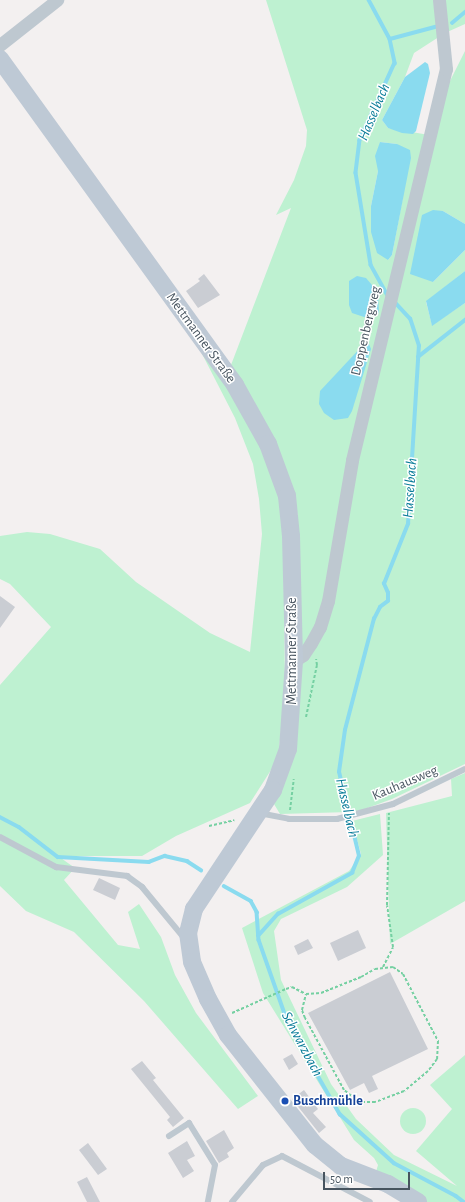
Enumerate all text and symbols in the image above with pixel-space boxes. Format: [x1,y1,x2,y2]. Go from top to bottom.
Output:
water label: Hasselbach [354,81,394,143]
street label: Doppenbergweg [348,285,384,377]
street label: Mettmanner Straße [163,290,239,386]
water label: Hasselbach [399,457,421,519]
street label: Mettmanner Straße [284,597,300,705]
street label: Kauhausweg [370,762,440,804]
water label: Hasselbach [331,777,363,839]
water label: Schwarzbach [277,1008,327,1080]
place label: Buschmühle [293,1093,363,1109]
marker: Buschmühle [280,1096,290,1106]
scale bar [325,1164,412,1190]
text: 50 m [330,1173,353,1185]

